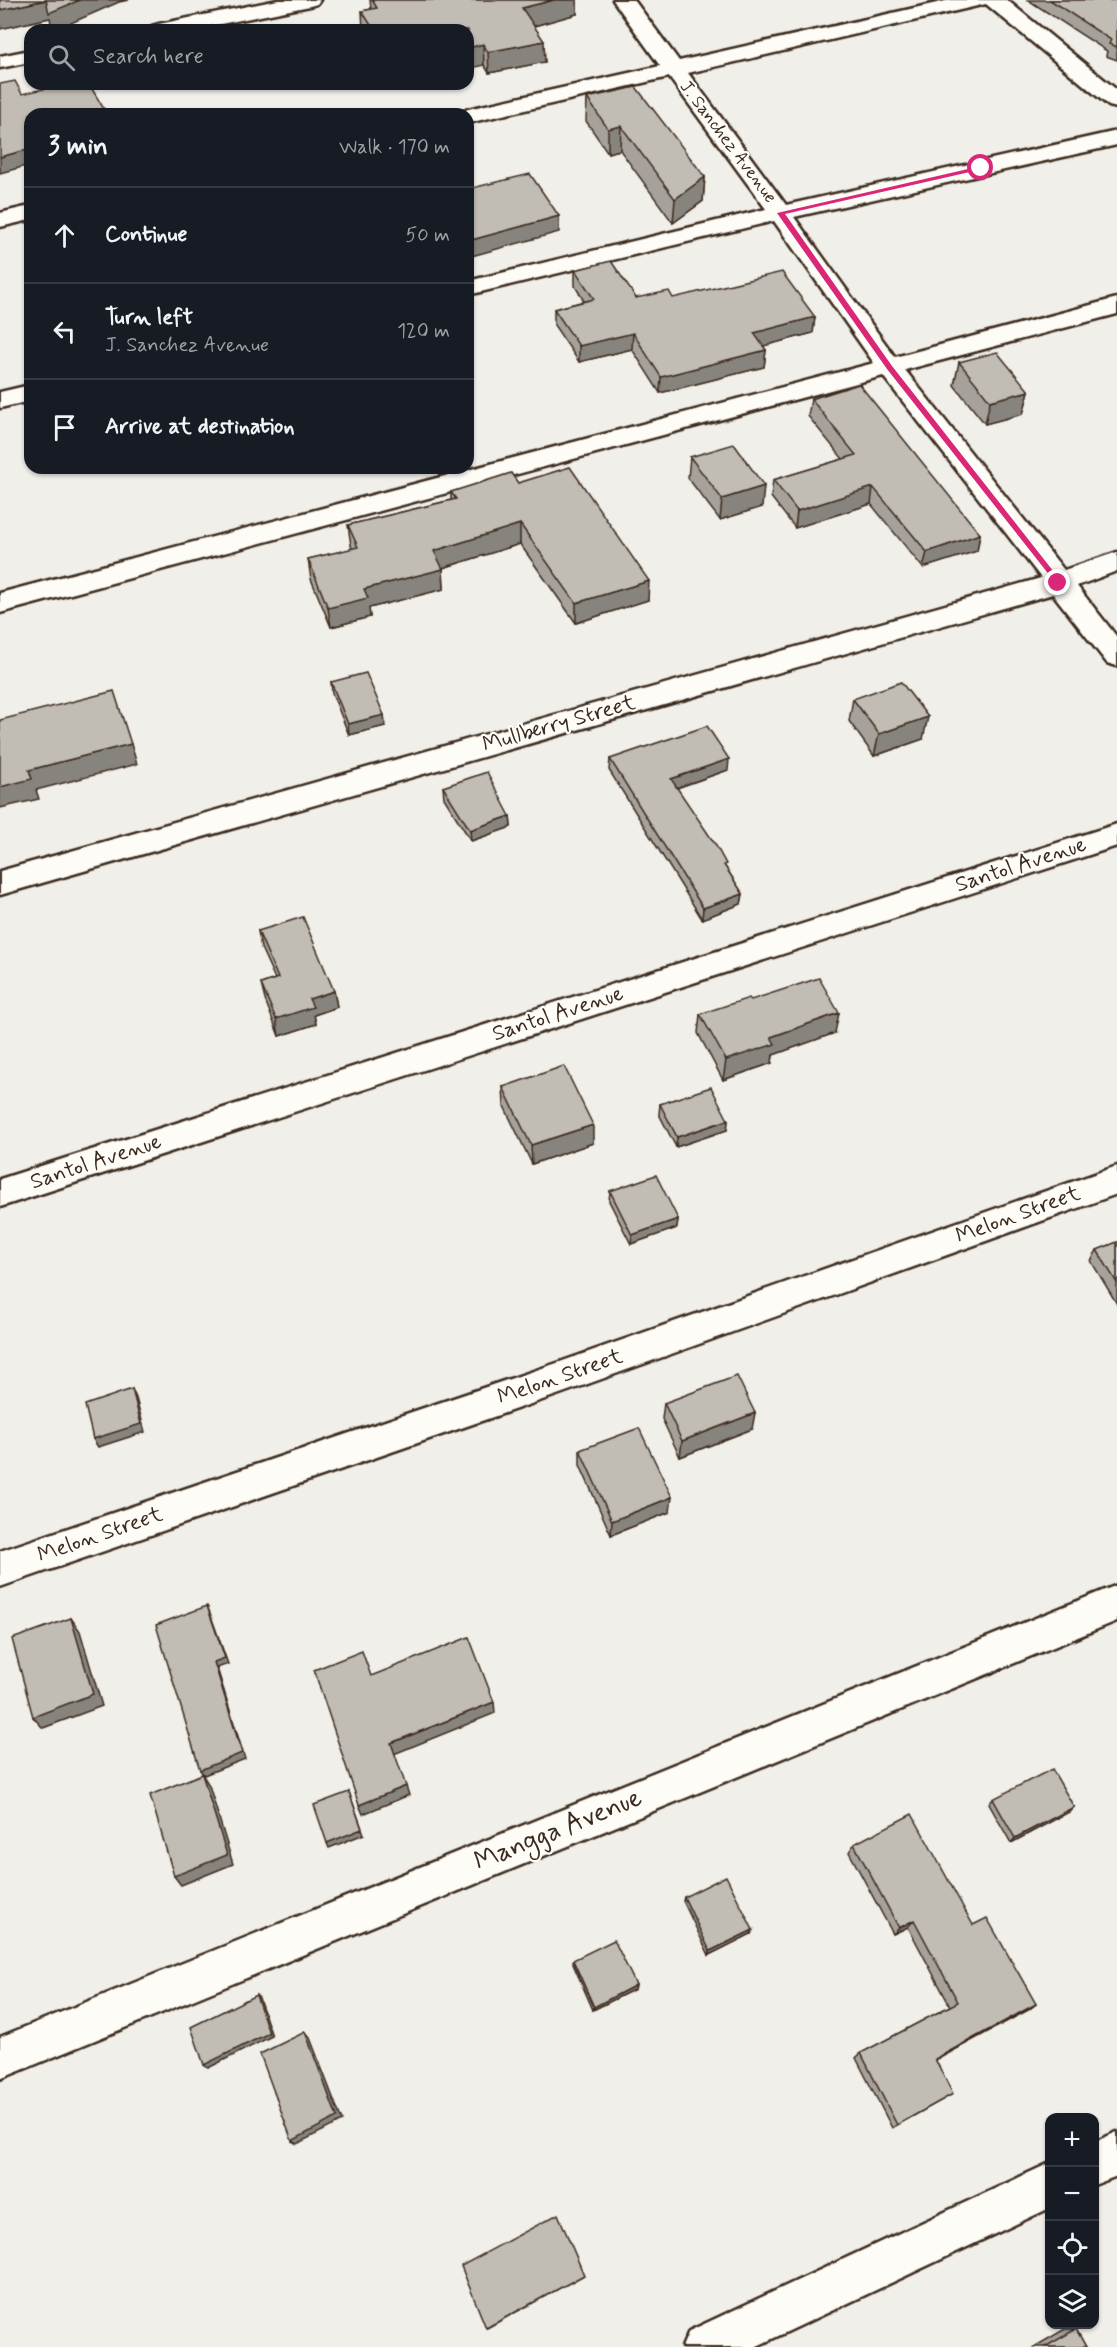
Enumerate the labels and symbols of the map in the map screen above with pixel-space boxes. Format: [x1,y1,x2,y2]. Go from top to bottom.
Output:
street label: J. Sanchez Avenue [674,76,782,208]
route start [967,154,993,180]
route end [1044,569,1070,595]
street label: Mullberry Street [479,689,639,759]
street label: Santol Avenue [952,831,1090,899]
street label: Santol Avenue [489,980,627,1048]
street label: Santol Avenue [27,1128,165,1196]
street label: Melon Street [952,1179,1084,1250]
street label: Melon Street [494,1342,626,1412]
street label: Melon Street [34,1500,166,1570]
street label: Mangga Avenue [469,1780,648,1881]

